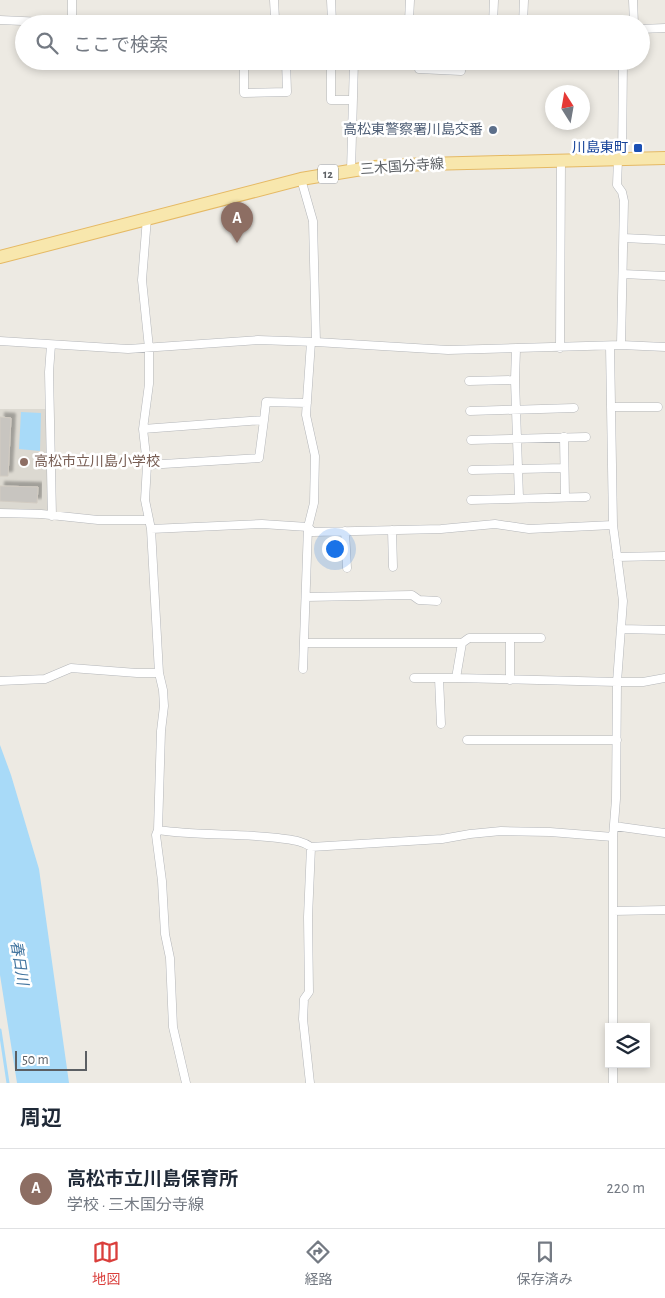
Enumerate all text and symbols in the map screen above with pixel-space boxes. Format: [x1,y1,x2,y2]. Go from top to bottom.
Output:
search box [15,15,650,70]
icon: search [33,29,61,57]
text: ここで検索 [73,36,168,55]
north arrow [545,85,590,130]
place label: 高松東警察署川島交番 [343,122,483,137]
marker: 高松東警察署川島交番 [487,124,499,136]
place label: 川島東町 [572,140,628,155]
marker: 川島東町 [632,142,644,154]
street label: 三木国分寺線 [360,156,444,177]
road number: 12 [318,164,338,183]
pin: A [221,202,253,243]
place label: 高松市立川島小学校 [34,454,160,469]
marker: 高松市立川島小学校 [18,456,30,468]
your location [322,536,348,562]
water label: 春日川 [8,939,31,988]
map controls [605,1023,650,1068]
button: layers [605,1023,650,1068]
scale bar [15,1048,88,1071]
text: 50 m [22,1053,49,1067]
text: 周辺 [20,1108,62,1129]
text: 高松市立川島保育所 [67,1170,238,1189]
text: A [31,1180,41,1196]
text: 220 m [607,1180,645,1196]
text: 学校 · 三木国分寺線 [67,1197,204,1213]
tab: 地図 [92,1238,120,1289]
tab: 経路 [304,1238,332,1289]
tab: 保存済み [517,1238,573,1289]

